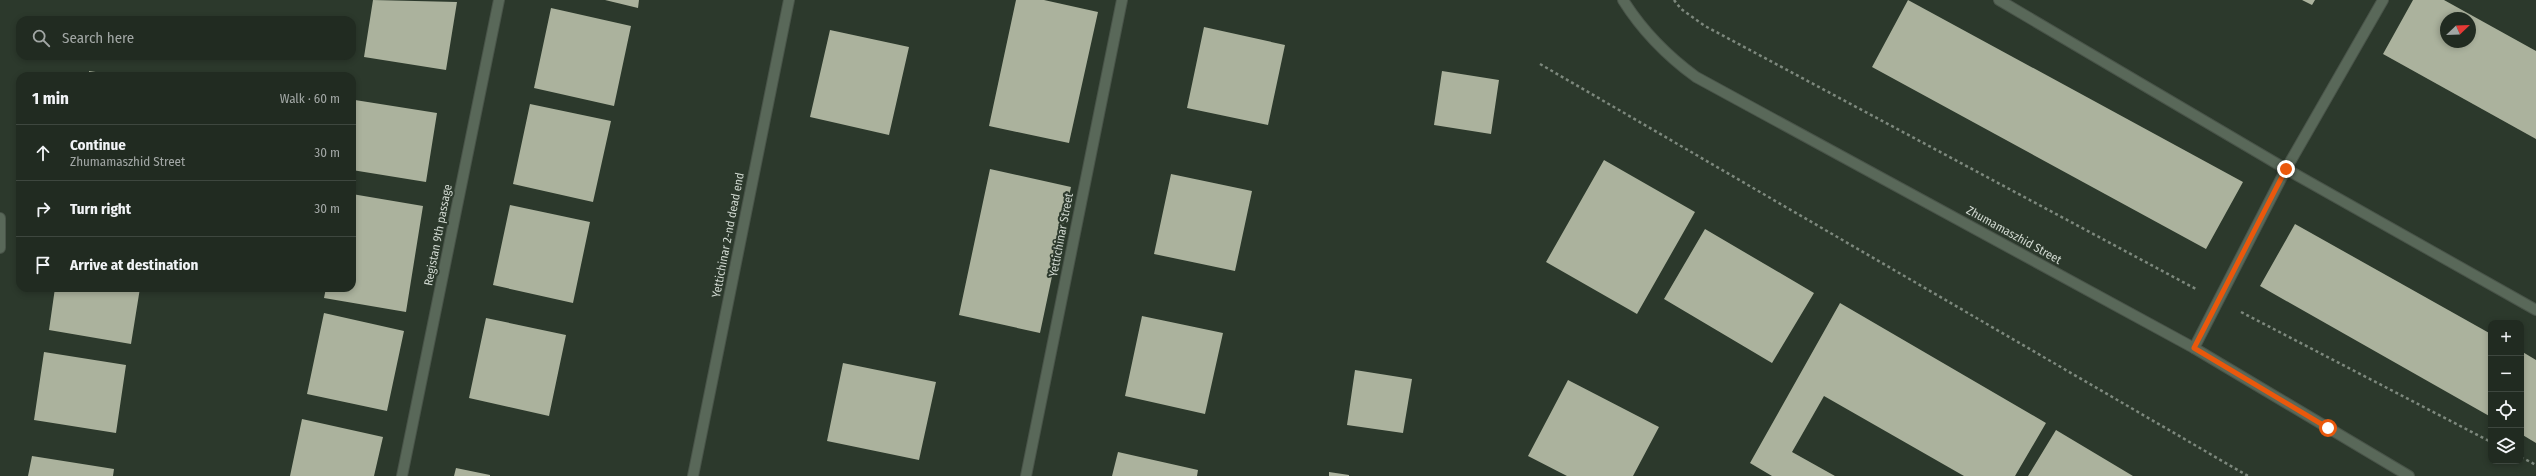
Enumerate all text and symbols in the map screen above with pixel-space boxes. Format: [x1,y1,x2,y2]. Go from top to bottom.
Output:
north arrow [2440,12,2476,48]
search box [16,16,356,60]
icon: search [30,27,52,49]
text: Search here [62,29,134,47]
text: 1 min [32,88,69,109]
text: Walk · 60 m [280,91,340,106]
text: Continue [70,136,126,154]
icon: ahead [32,142,54,164]
text: 30 m [314,145,340,160]
text: Zhumamaszhid Street [70,154,185,169]
route end [2277,160,2295,178]
street label: Yettichinаr 2-nd dead end [709,171,747,299]
street label: Registan 9th passage [421,183,455,287]
street label: Yettichinаr Street [1046,192,1076,278]
icon: right [32,198,54,220]
text: Turn right [70,200,131,218]
text: 30 m [314,201,340,216]
street label: Zhumamaszhid Street [1964,203,2064,267]
icon: arrive [32,254,54,276]
text: Arrive at destination [70,256,198,274]
map controls [2488,320,2524,464]
button: + [2488,320,2524,356]
button: − [2488,356,2524,392]
button: locate [2488,392,2524,428]
route start [2319,419,2337,437]
button: layers [2488,428,2524,464]

